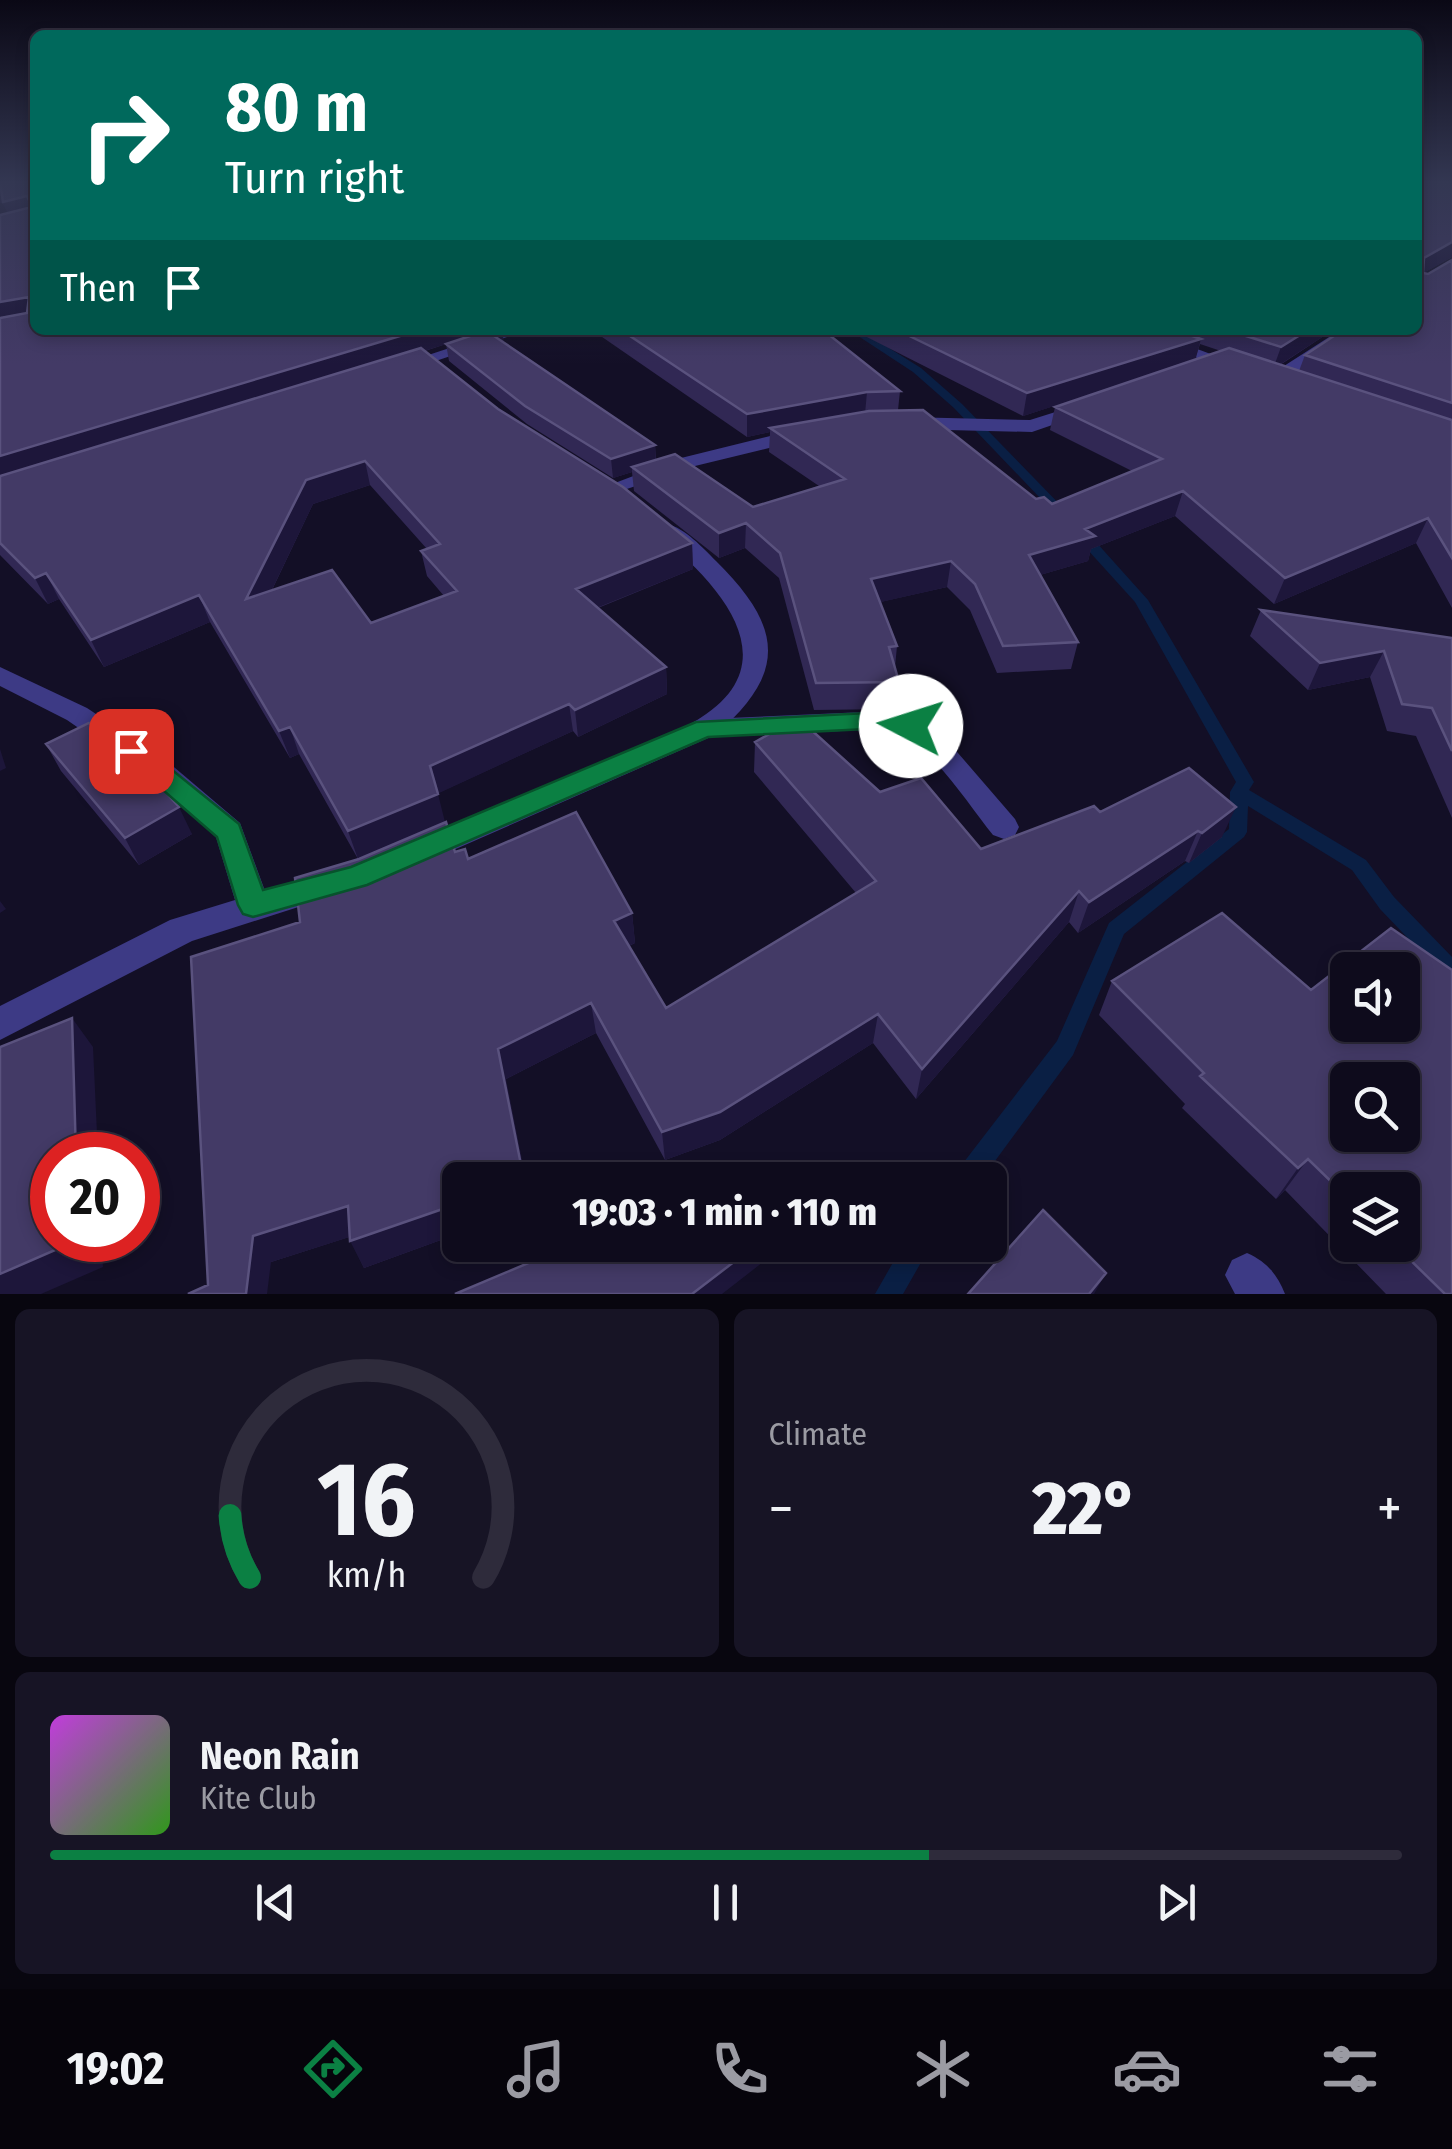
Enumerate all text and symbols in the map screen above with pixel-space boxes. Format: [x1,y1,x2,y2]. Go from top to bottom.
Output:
text: 80 m [225,66,368,150]
icon: right [60,70,190,200]
text: Turn right [225,151,404,205]
icon: arrive [156,260,211,315]
text: Then [60,265,136,311]
position arrow [859,674,963,778]
pin [89,709,174,794]
icon: arrive [104,724,159,779]
map controls [1330,952,1420,1262]
button: sound [1330,952,1420,1042]
button: search [1330,1062,1420,1152]
speed limit sign: 20 [30,1132,160,1262]
button: layers [1330,1172,1420,1262]
text: 19:03 · 1 min · 110 m [572,1189,877,1235]
text: Climate [769,1415,867,1453]
text: 16 [318,1438,416,1563]
text: 22° [1032,1464,1138,1554]
text: − [769,1476,793,1542]
text: + [1377,1476,1402,1542]
text: km/h [327,1554,407,1596]
text: Neon Rain [200,1733,360,1779]
text: Kite Club [200,1779,316,1817]
icon: previous [248,1875,303,1930]
icon: pause [698,1875,753,1930]
icon: next [1149,1875,1204,1930]
icon: directions [298,2034,368,2104]
icon: music [501,2034,571,2104]
icon: phone [705,2034,775,2104]
icon: climate [908,2034,978,2104]
icon: car [1112,2034,1182,2104]
icon: filters [1315,2034,1385,2104]
text: 19:02 [67,2042,164,2096]

